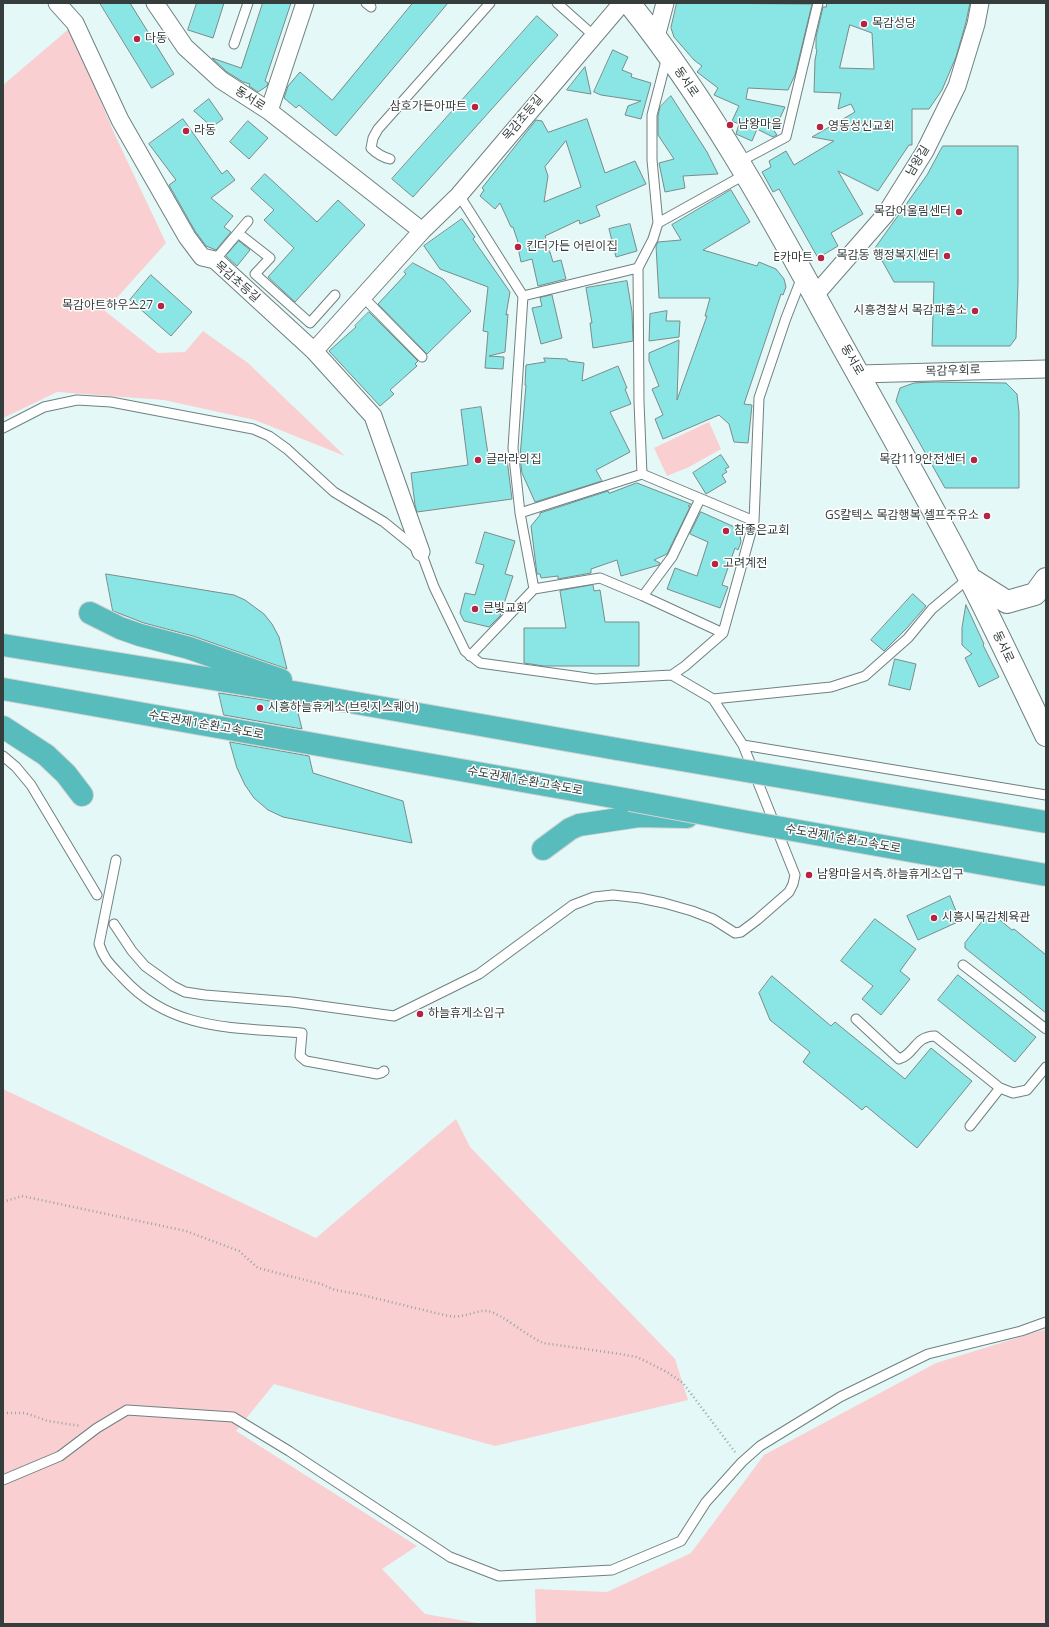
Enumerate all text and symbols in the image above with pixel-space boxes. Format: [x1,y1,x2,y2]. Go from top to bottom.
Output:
place label: 목감성당 [872,17,916,31]
marker: 목감성당 [859,19,869,29]
place label: 다동 [145,32,167,46]
marker: 다동 [132,34,142,44]
street label: 동서로 [671,64,701,100]
street label: 동서로 [232,84,268,114]
street label: 목감초등길 [500,92,546,144]
place label: 삼호가든아파트 [390,100,467,114]
marker: 삼호가든아파트 [470,102,480,112]
place label: 남왕마을 [738,118,782,132]
marker: 남왕마을 [725,120,735,130]
place label: 영동성신교회 [828,120,894,134]
marker: 영동성신교회 [815,122,825,132]
place label: 라동 [194,124,216,138]
marker: 라동 [181,126,191,136]
street label: 남왕길 [903,143,933,179]
place label: 목감어울림센터 [874,205,951,219]
marker: 목감어울림센터 [954,207,964,217]
place label: 킨더가든 어린이집 [526,240,617,254]
marker: 킨더가든 어린이집 [513,242,523,252]
place label: 목감동 행정복지센터 [837,249,939,263]
place label: E카마트 [773,251,813,265]
marker: 목감동 행정복지센터 [942,251,952,261]
marker: E카마트 [816,253,826,263]
street label: 목감초등길 [211,258,263,306]
place label: 목감아트하우스27 [62,299,153,313]
marker: 목감아트하우스27 [156,301,166,311]
place label: 시흥경찰서 목감파출소 [853,304,967,318]
marker: 시흥경찰서 목감파출소 [970,306,980,316]
street label: 동서로 [837,342,867,378]
street label: 목감우회로 [925,363,981,379]
place label: 글라라의집 [486,453,541,467]
place label: 목감119안전센터 [879,453,966,467]
marker: 글라라의집 [473,455,483,465]
marker: 목감119안전센터 [969,455,979,465]
place label: GS칼텍스 목감행복 셀프주유소 [825,509,979,523]
marker: GS칼텍스 목감행복 셀프주유소 [982,511,992,521]
place label: 참좋은교회 [734,524,789,538]
marker: 참좋은교회 [721,526,731,536]
place label: 고려계전 [723,557,767,571]
marker: 고려계전 [710,559,720,569]
place label: 큰빛교회 [483,602,527,616]
marker: 큰빛교회 [470,604,480,614]
street label: 동서로 [989,629,1017,665]
place label: 시흥하늘휴게소(브릿지스퀘어) [268,701,419,715]
marker: 시흥하늘휴게소(브릿지스퀘어) [255,703,265,713]
street label: 수도권제1순환고속도로 [147,708,265,742]
street label: 수도권제1순환고속도로 [466,764,584,798]
street label: 수도권제1순환고속도로 [784,822,902,856]
place label: 남왕마을서측.하늘휴게소입구 [817,868,964,882]
marker: 남왕마을서측.하늘휴게소입구 [804,870,814,880]
place label: 시흥시목감체육관 [942,911,1030,925]
marker: 시흥시목감체육관 [929,913,939,923]
place label: 하늘휴게소입구 [428,1007,505,1021]
marker: 하늘휴게소입구 [415,1009,425,1019]

